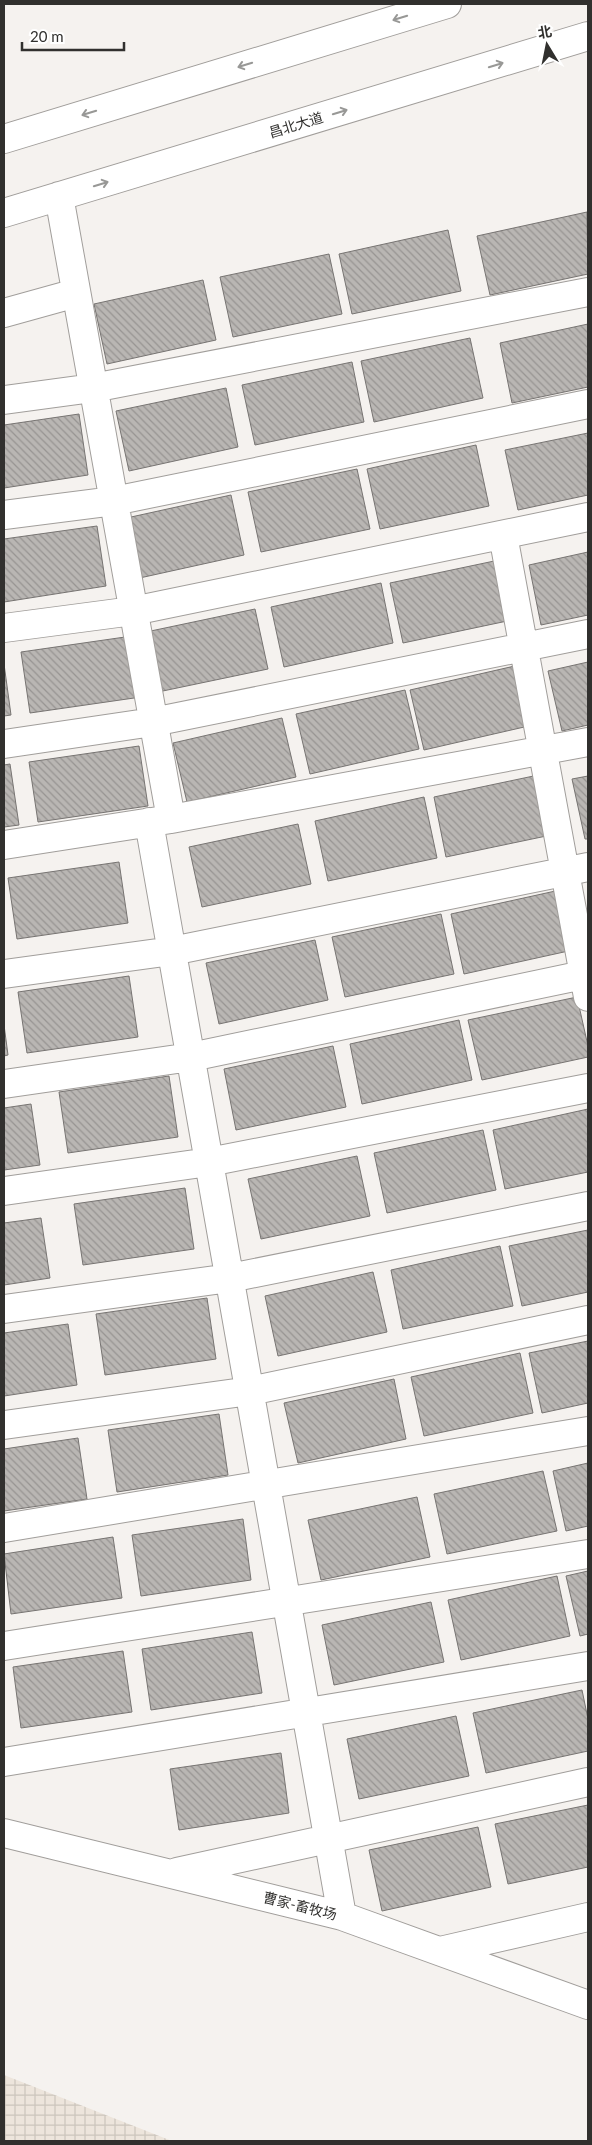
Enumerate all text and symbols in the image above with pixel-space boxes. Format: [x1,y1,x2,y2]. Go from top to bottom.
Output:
one-way arrow [393,14,408,23]
scale bar [22,20,125,52]
north arrow [522,20,572,70]
text: 北 [536,22,553,41]
text: 20 m [30,27,64,45]
one-way arrow [487,60,503,70]
one-way arrow [237,61,253,71]
one-way arrow [332,107,348,116]
one-way arrow [82,108,98,118]
street label: 昌北大道 [267,108,325,141]
one-way arrow [92,178,108,188]
street label: 曹家-畜牧场 [262,1888,339,1923]

